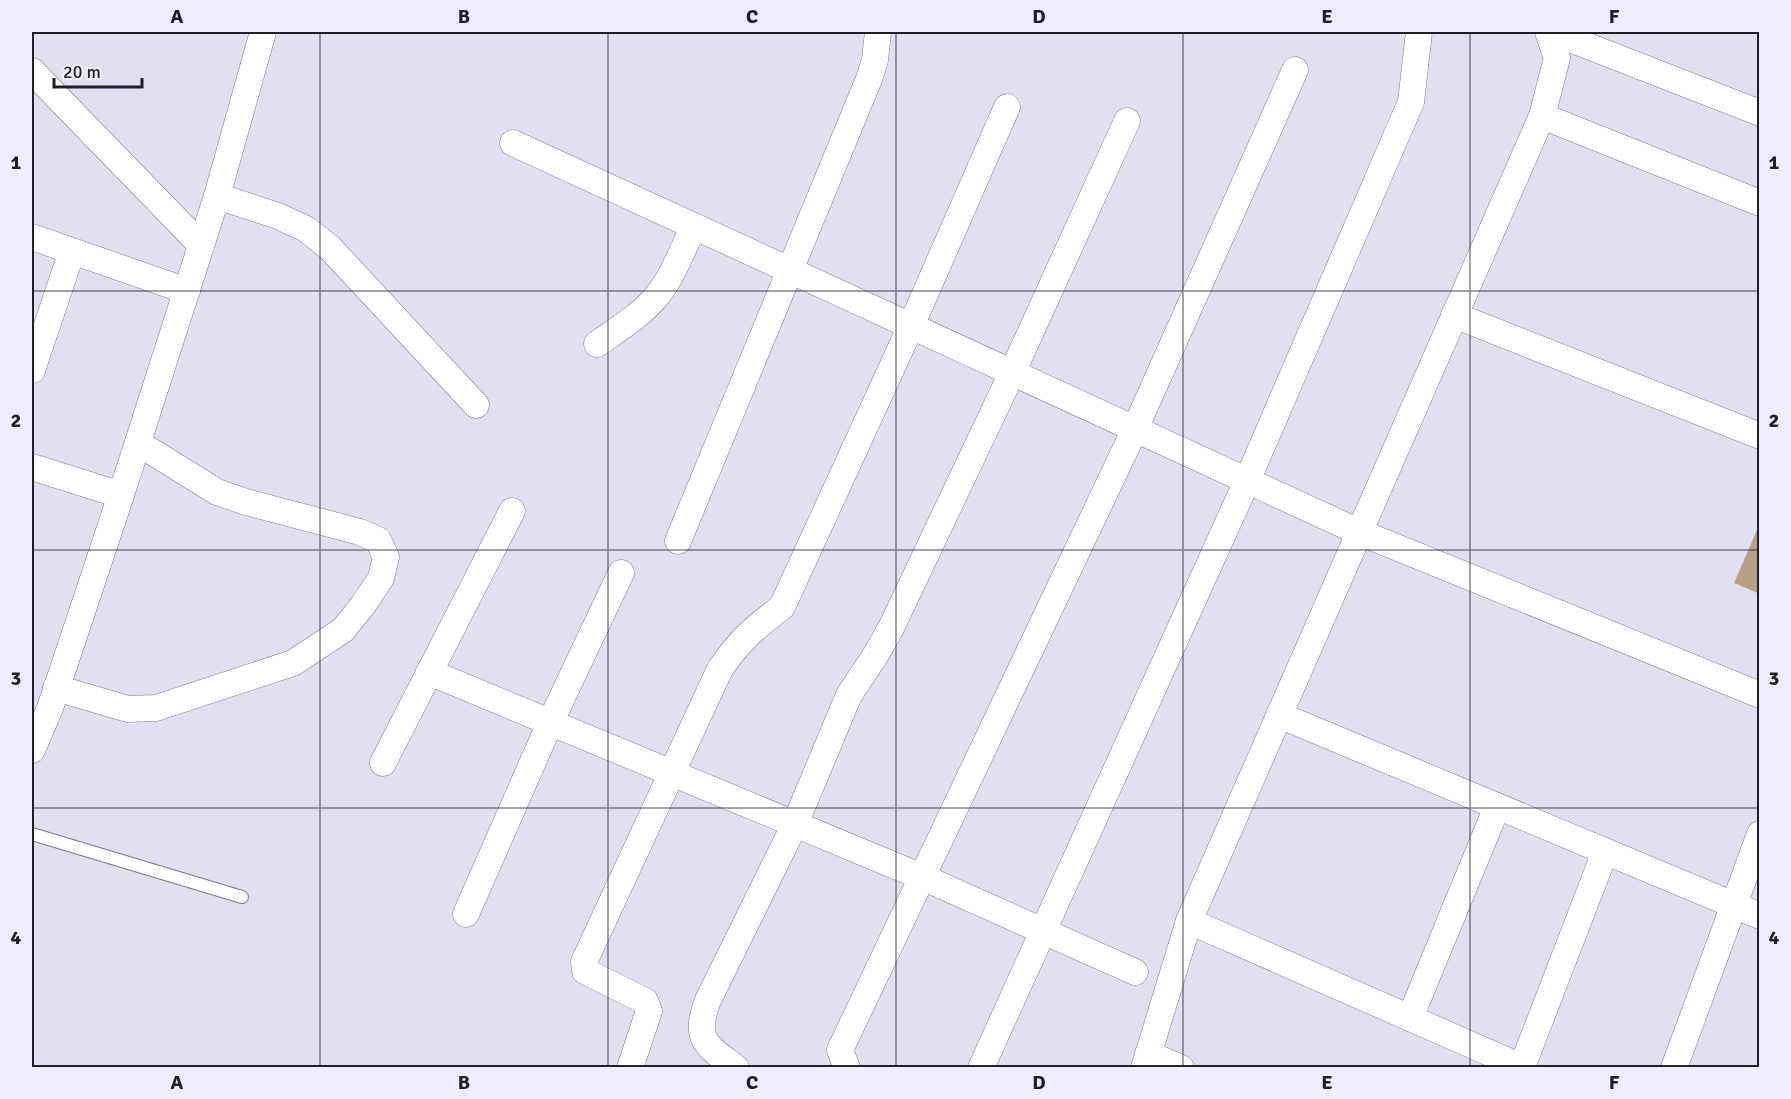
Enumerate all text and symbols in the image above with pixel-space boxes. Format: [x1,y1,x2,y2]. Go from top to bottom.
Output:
text: A [171,4,184,29]
text: B [458,4,470,29]
text: C [746,4,758,29]
text: D [1032,4,1046,29]
text: E [1321,4,1333,29]
text: F [1609,4,1620,29]
scale bar [54,51,142,89]
text: 20 m [63,61,101,83]
text: 1 [11,150,22,175]
text: 1 [1769,150,1780,175]
text: 2 [11,408,21,433]
text: 2 [1769,408,1779,433]
text: 3 [11,666,21,691]
text: 3 [1769,666,1779,691]
text: 4 [11,925,22,950]
text: 4 [1769,925,1780,950]
text: A [171,1070,184,1095]
text: B [458,1070,470,1095]
text: C [746,1070,758,1095]
text: D [1032,1070,1046,1095]
text: E [1321,1070,1333,1095]
text: F [1609,1070,1620,1095]

